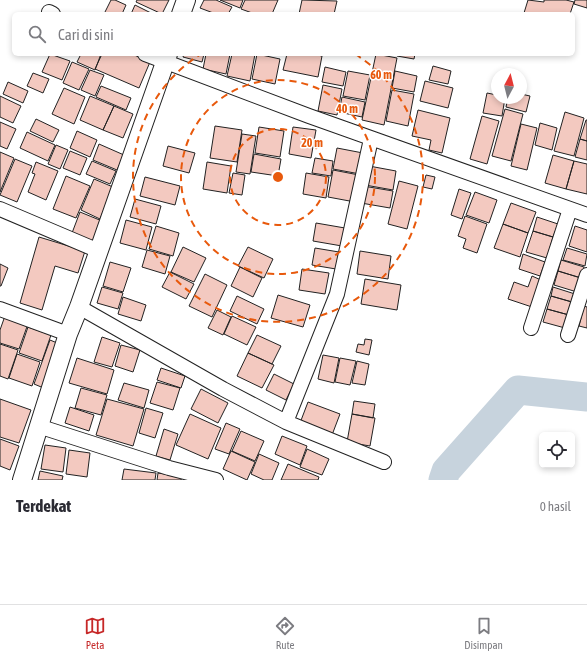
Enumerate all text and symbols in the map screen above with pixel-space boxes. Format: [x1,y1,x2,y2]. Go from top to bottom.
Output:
search box [12,12,575,56]
icon: search [26,23,48,45]
text: Cari di sini [58,26,114,43]
text: 60 m [370,68,392,82]
north arrow [491,68,527,104]
text: 40 m [335,102,358,116]
text: 20 m [301,136,323,150]
centre of rings [271,170,285,184]
map controls [539,432,575,468]
button: locate [539,432,575,468]
text: Terdekat [16,496,71,516]
text: 0 hasil [540,499,571,514]
tab: Peta [84,615,106,651]
tab: Rute [274,615,296,651]
tab: Disimpan [464,615,503,651]

